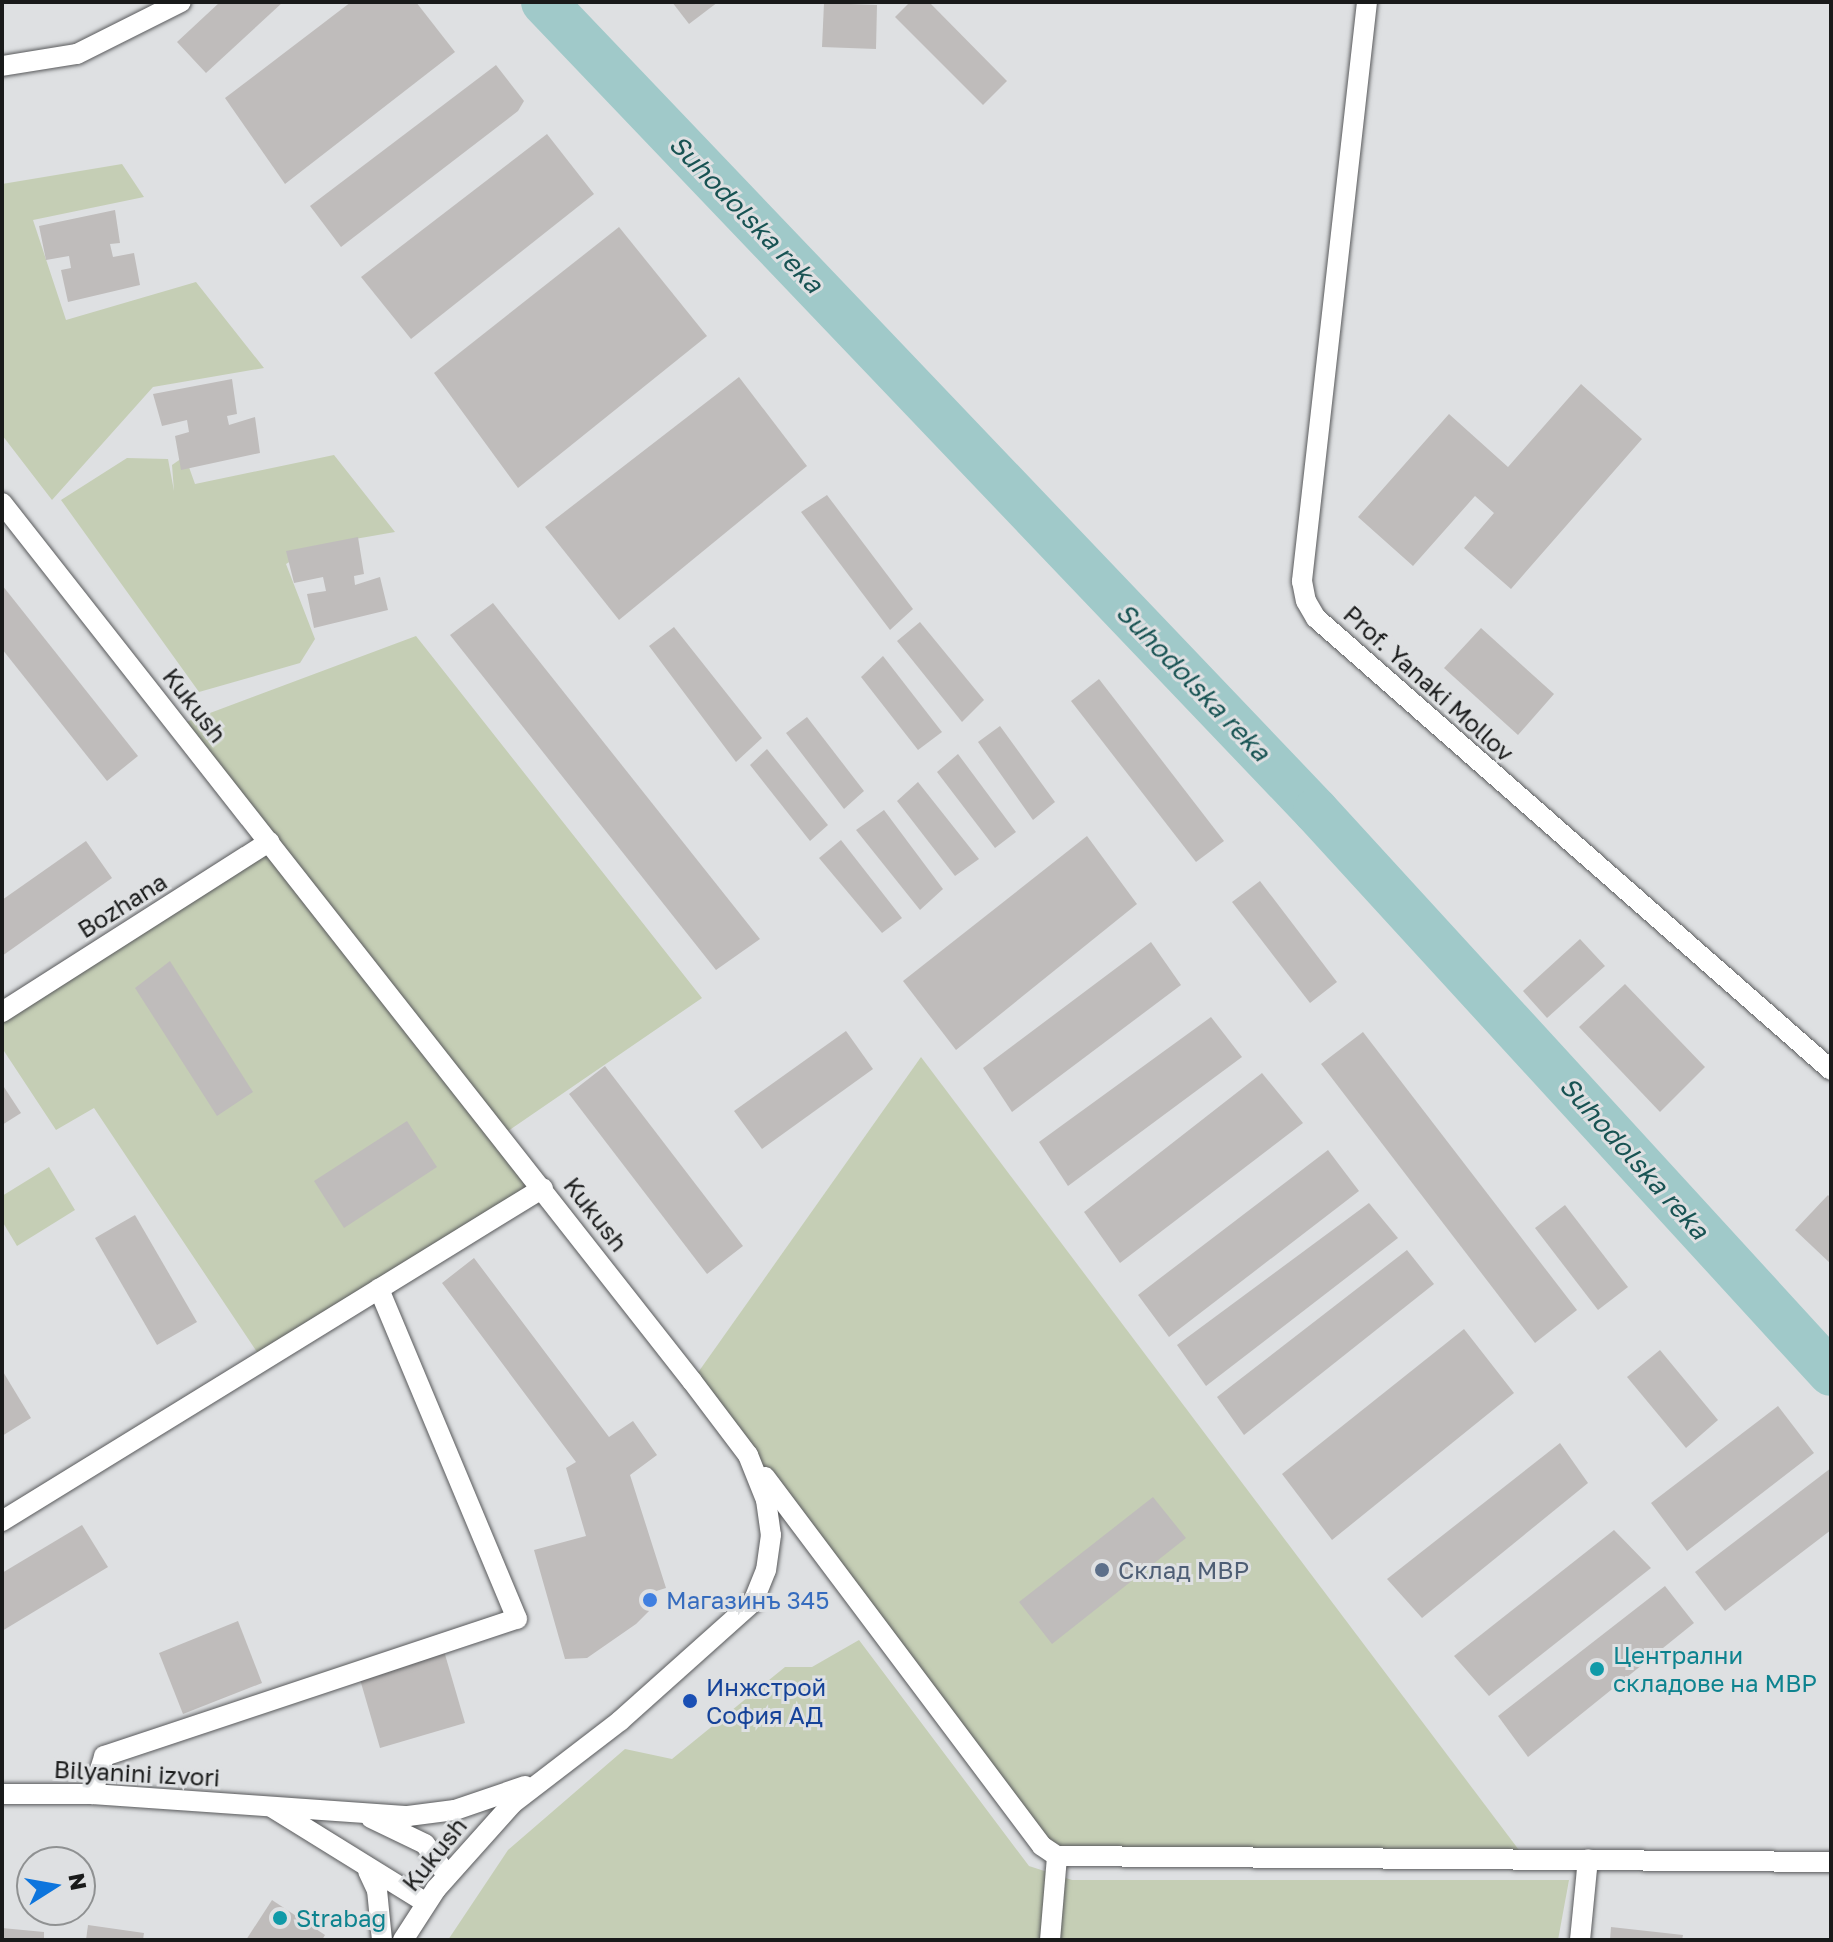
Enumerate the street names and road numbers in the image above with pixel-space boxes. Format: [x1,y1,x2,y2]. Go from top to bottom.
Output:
street label: Prof. Yanaki Mollov [1338,599,1520,767]
street label: Kukush [157,662,233,748]
street label: Bozhana [72,866,172,944]
street label: Kukush [558,1171,634,1257]
street label: Bilyanini izvori [53,1754,221,1792]
street label: Kukush [396,1811,472,1897]

